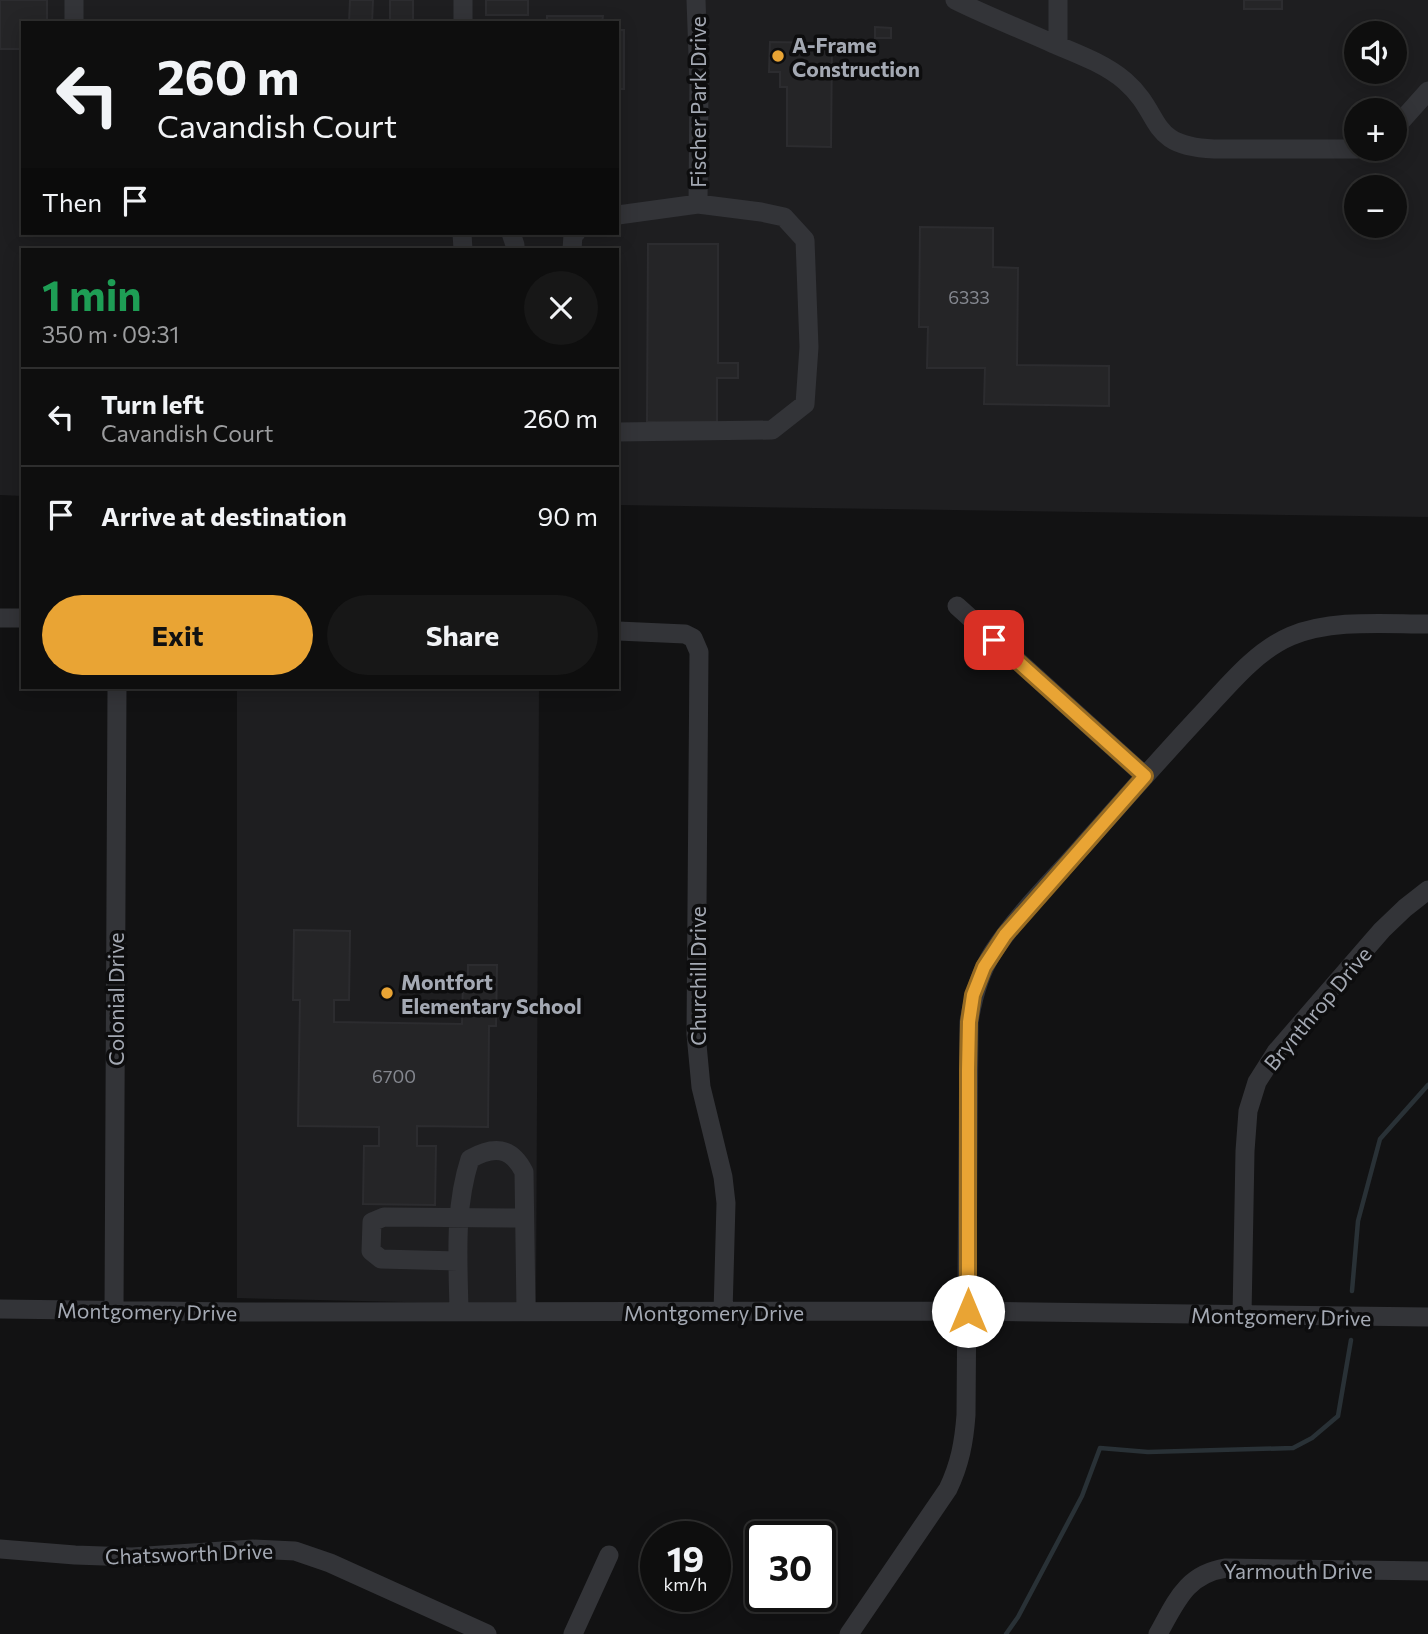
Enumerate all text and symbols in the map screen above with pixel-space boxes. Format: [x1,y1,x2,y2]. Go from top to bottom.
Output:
street label: Fischer Park Drive [685,16,710,188]
map controls [1344,21,1407,238]
button: sound [1344,21,1407,84]
place label: A-Frame Construction [792,32,920,81]
text: 260 m [157,45,299,105]
marker: A-Frame Construction [770,48,786,64]
icon: left [42,49,133,140]
button: + [1344,98,1407,161]
text: Cavandish Court [157,105,397,145]
button: − [1344,175,1407,238]
icon: arrive [116,182,154,220]
text: Then [42,186,102,217]
text: 1 min [42,268,142,320]
button: close [524,271,598,345]
house number: 6333 [948,286,990,308]
text: 350 m · 09:31 [42,320,179,348]
text: Turn left [101,388,204,419]
icon: left [42,398,80,436]
text: 260 m [523,402,598,433]
text: Cavandish Court [101,419,274,447]
icon: arrive [42,496,80,534]
text: Arrive at destination [101,500,347,531]
text: 90 m [538,500,598,531]
button: Exit [42,595,313,675]
button: Share [327,595,598,675]
pin [964,610,1024,670]
icon: arrive [975,621,1013,659]
street label: Churchill Drive [685,906,710,1046]
street label: Colonial Drive [103,932,128,1066]
street label: Brynthrop Drive [1258,941,1376,1075]
place label: Montfort Elementary School [401,969,582,1018]
marker: Montfort Elementary School [379,985,395,1001]
house number: 6700 [372,1065,416,1087]
position arrow [931,1274,1005,1348]
street label: Montgomery Drive [57,1297,237,1325]
street label: Montgomery Drive [624,1300,804,1325]
street label: Montgomery Drive [1191,1302,1371,1330]
speed limit sign: 30 [745,1521,836,1612]
text: 19 [667,1536,704,1579]
street label: Chatsworth Drive [105,1538,273,1568]
street label: Yarmouth Drive [1224,1558,1372,1583]
text: km/h [664,1573,707,1595]

